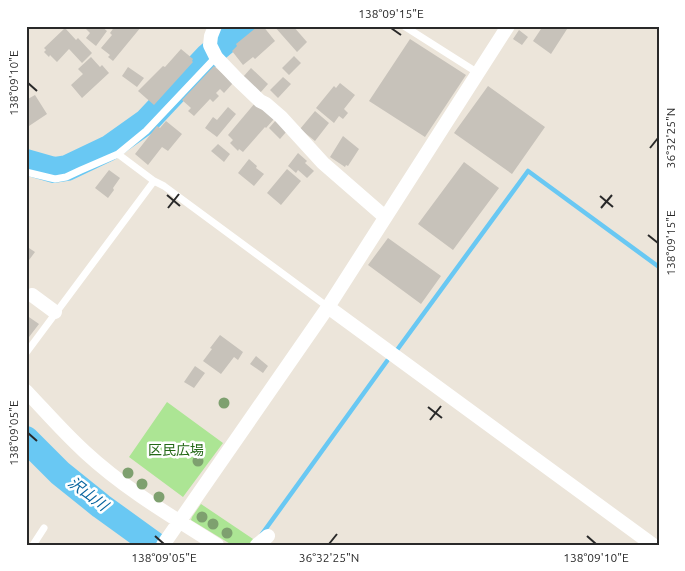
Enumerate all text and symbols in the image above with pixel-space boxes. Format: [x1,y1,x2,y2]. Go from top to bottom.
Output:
text: 138°09'15"E [358,7,424,20]
text: 138°09'10"E [7,50,20,116]
text: 36°32'25"N [664,108,677,168]
text: 138°09'15"E [664,210,677,276]
text: 138°09'05"E [7,400,20,466]
park label: 区民広場 [148,442,204,458]
water label: 沢山川 [65,473,113,515]
text: 138°09'05"E [131,551,197,564]
text: 36°32'25"N [299,551,359,564]
text: 138°09'10"E [563,551,629,564]

